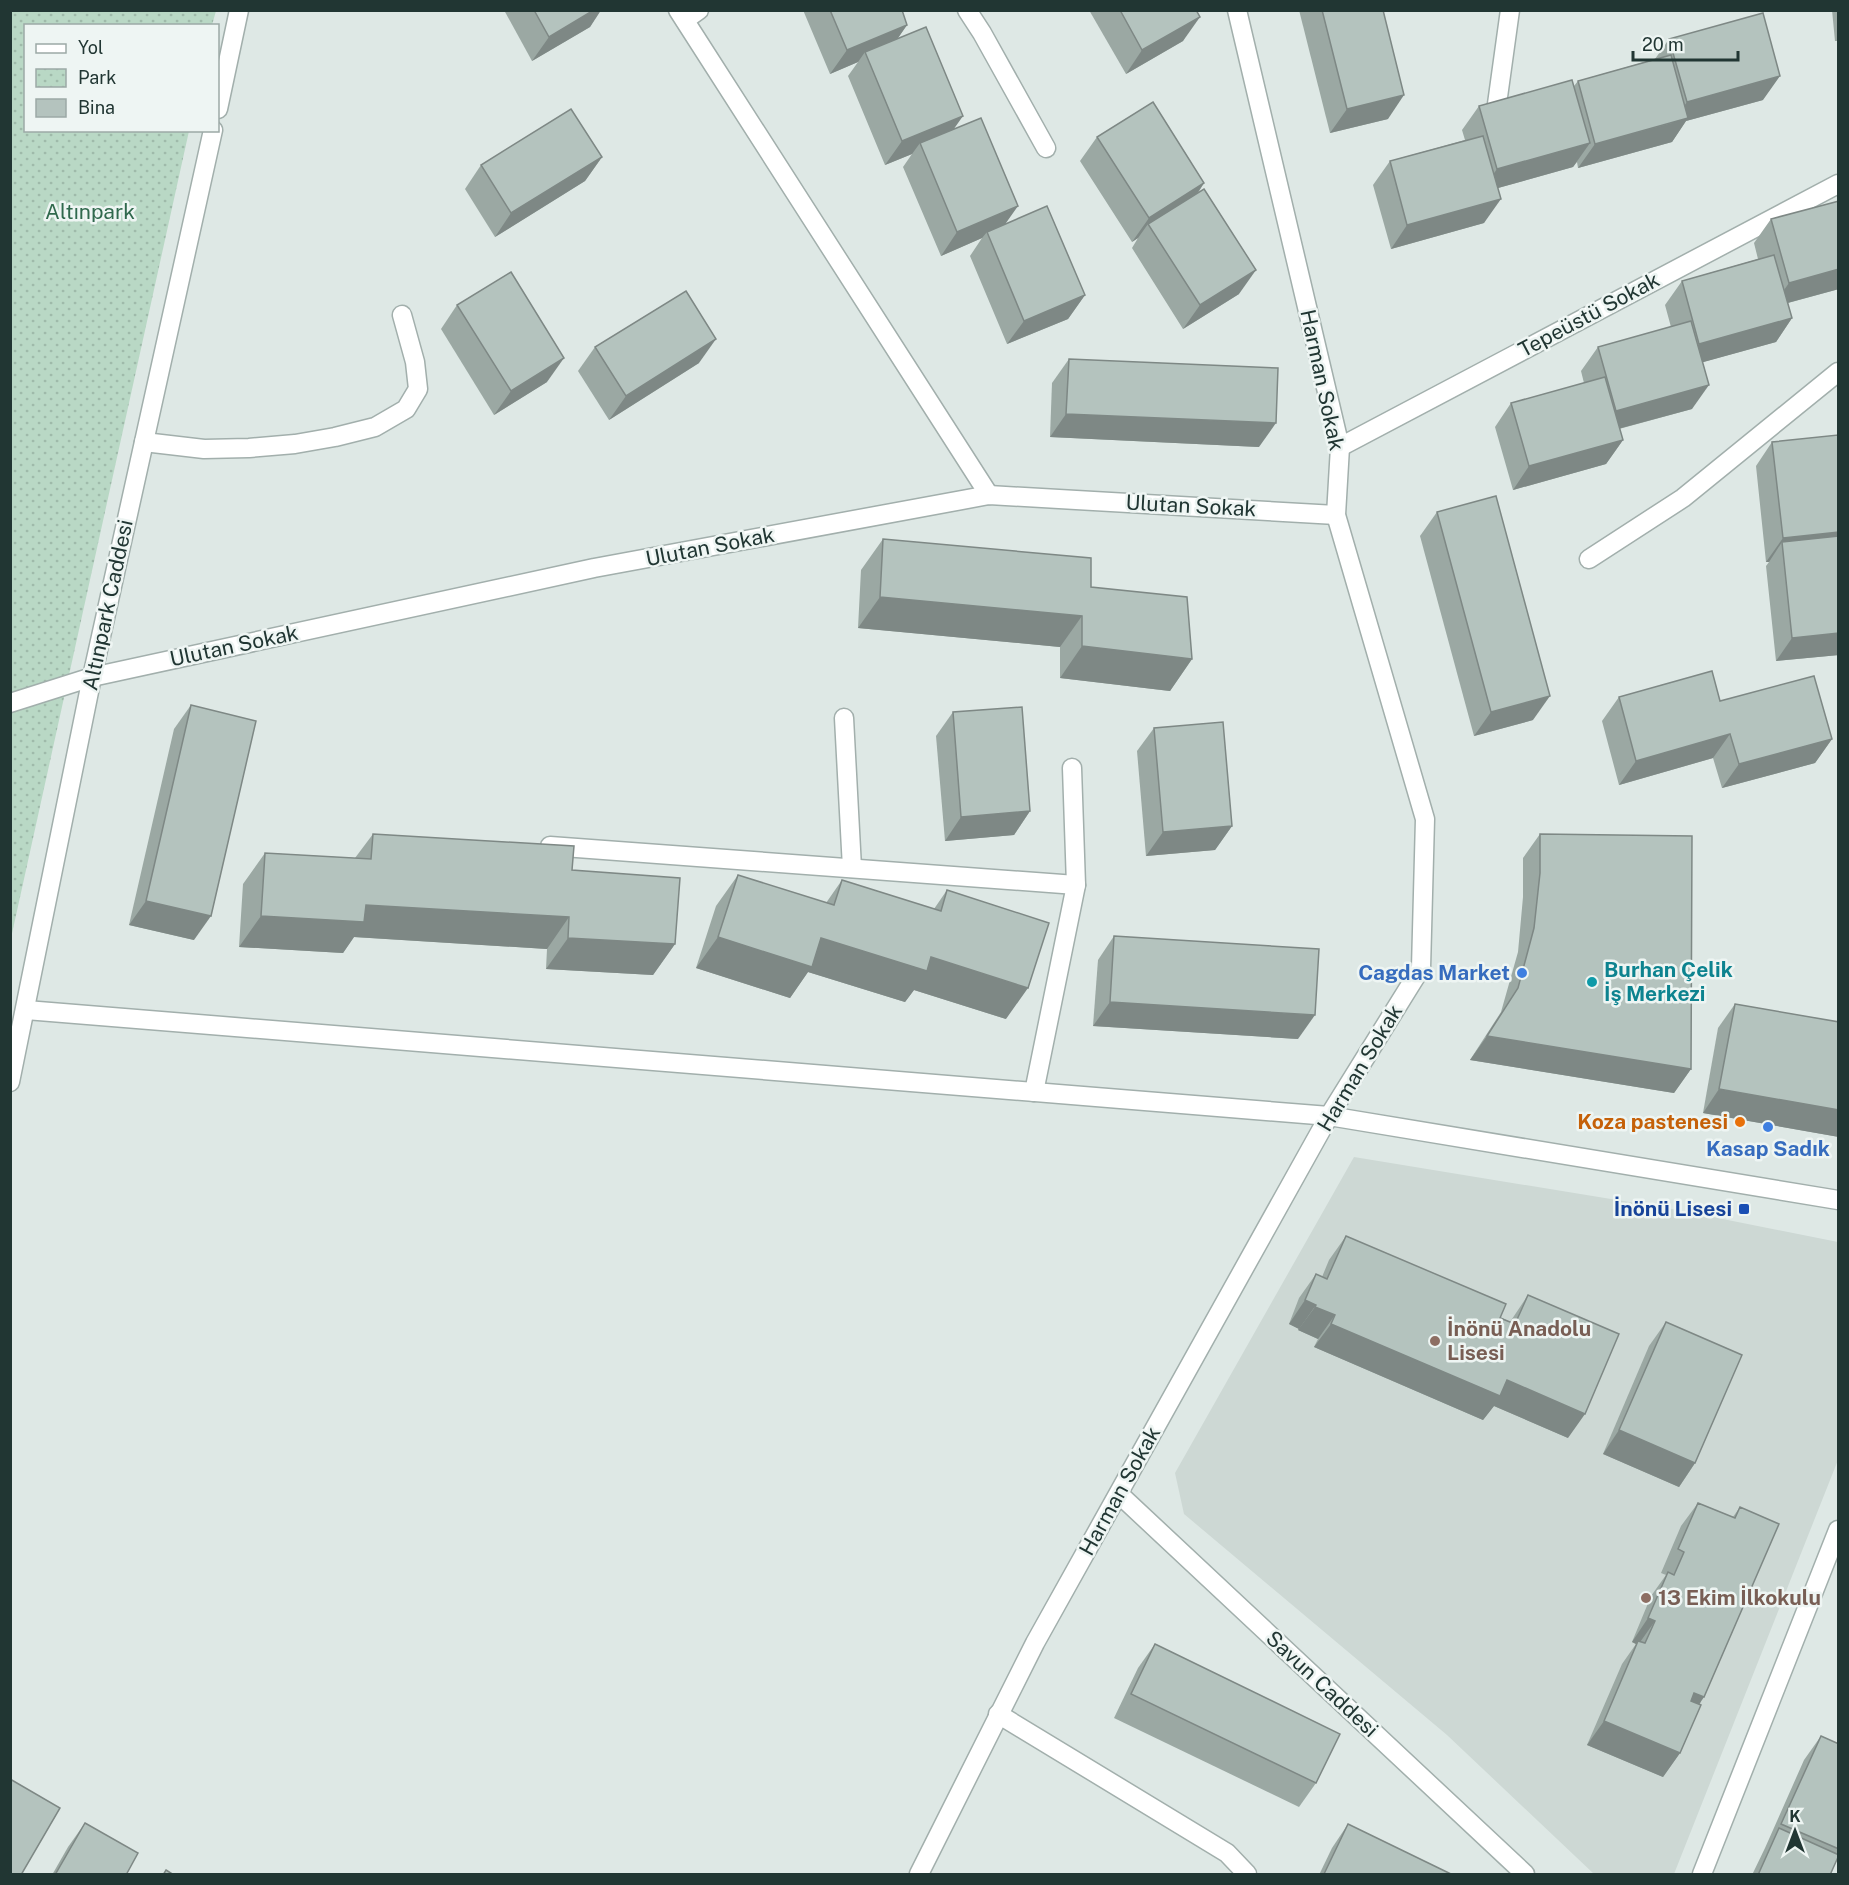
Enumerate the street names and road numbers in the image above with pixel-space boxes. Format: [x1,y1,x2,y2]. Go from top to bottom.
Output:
street label: Tepeüstü Sokak [1514,267,1664,362]
street label: Harman Sokak [1295,307,1350,453]
street label: Ulutan Sokak [1125,490,1257,521]
street label: Altınpark Caddesi [77,517,138,692]
street label: Ulutan Sokak [643,522,777,571]
street label: Ulutan Sokak [167,620,301,671]
street label: Harman Sokak [1312,1000,1407,1136]
street label: Harman Sokak [1074,1422,1165,1560]
street label: Savun Caddesi [1261,1625,1384,1742]

